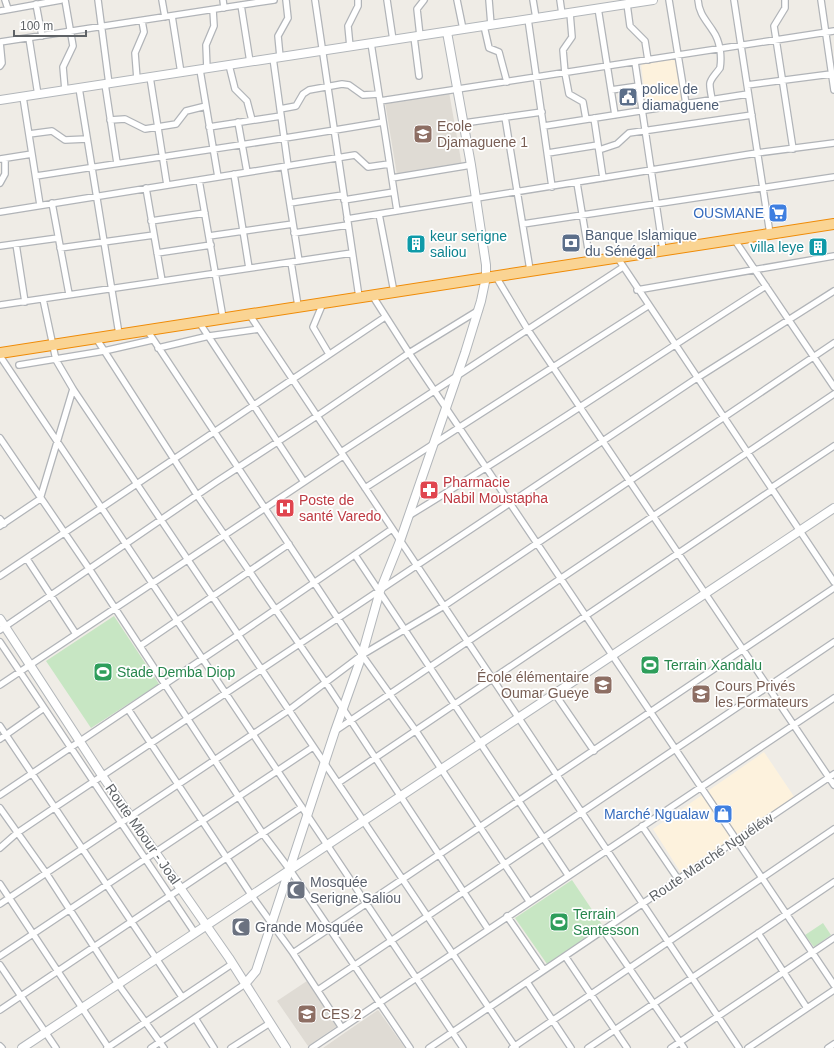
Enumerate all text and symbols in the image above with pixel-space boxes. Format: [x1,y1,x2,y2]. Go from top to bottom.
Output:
scale bar [14,12,86,38]
text: 100 m [20,19,53,33]
place label: police de diamaguene [642,81,719,113]
public building icon: police de diamaguene [617,86,639,108]
place label: Ecole Djamaguene 1 [437,118,528,150]
school or university icon: Ecole Djamaguene 1 [412,123,434,145]
supermarket icon: OUSMANE [767,202,789,224]
place label: OUSMANE [693,205,764,221]
place label: Banque Islamique du Sénégal [585,227,697,259]
place label: keur serigne saliou [430,228,507,260]
bank icon: Banque Islamique du Sénégal [560,232,582,254]
building icon: keur serigne saliou [405,233,427,255]
building icon: villa leye [807,236,829,258]
place label: villa leye [750,239,804,255]
place label: Pharmacie Nabil Moustapha [443,474,548,506]
pharmacy icon: Pharmacie Nabil Moustapha [418,479,440,501]
place label: Poste de santé Varedo [299,492,381,524]
hospital icon: Poste de santé Varedo [274,497,296,519]
sports icon: Terrain Xandalu [639,654,661,676]
place label: Terrain Xandalu [664,657,762,673]
sports icon: Stade Demba Diop [92,661,114,683]
place label: Stade Demba Diop [117,664,236,680]
place label: École élémentaire Oumar Gueye [477,669,589,701]
school or university icon: École élémentaire Oumar Gueye [592,674,614,696]
place label: Cours Privés les Formateurs [715,678,808,710]
school or university icon: Cours Privés les Formateurs [690,683,712,705]
street label: Route Mbour - Joal [102,781,184,887]
shop icon: Marché Ngualaw [712,803,734,825]
place label: Marché Ngualaw [604,806,710,822]
street label: Route Marché Nguéléw [646,809,777,905]
place label: Mosquée Serigne Saliou [310,874,401,906]
mosque icon: Mosquée Serigne Saliou [285,879,307,901]
place label: Terrain Santesson [573,906,639,938]
sports icon: Terrain Santesson [548,911,570,933]
mosque icon: Grande Mosquée [230,916,252,938]
place label: Grande Mosquée [255,919,363,935]
school or university icon: CES 2 [296,1003,318,1025]
place label: CES 2 [321,1006,362,1022]

